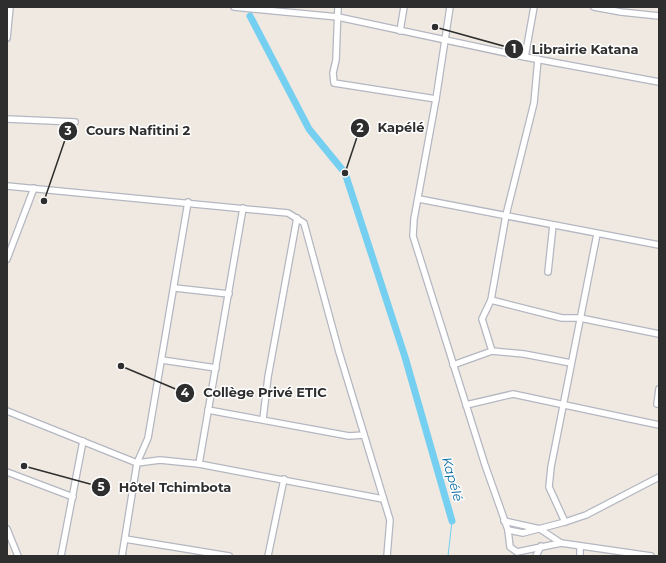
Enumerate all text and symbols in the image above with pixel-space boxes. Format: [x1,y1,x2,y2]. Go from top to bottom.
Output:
callout: Librairie Katana [504,37,647,62]
text: 1 [512,41,516,56]
text: Librairie Katana [531,41,639,57]
callout: Kapélé [350,115,433,140]
callout: Cours Nafitini 2 [58,118,198,143]
text: Kapélé [378,119,424,135]
text: 2 [356,120,364,135]
text: Cours Nafitini 2 [86,122,190,138]
text: 3 [63,123,72,138]
callout: Collège Privé ETIC [175,380,335,405]
text: Collège Privé ETIC [203,384,327,400]
text: 4 [181,385,190,400]
water label: Kapélé [439,455,467,503]
callout: Hôtel Tchimbota [91,475,240,500]
text: 5 [97,479,105,494]
text: Hôtel Tchimbota [119,479,231,495]

